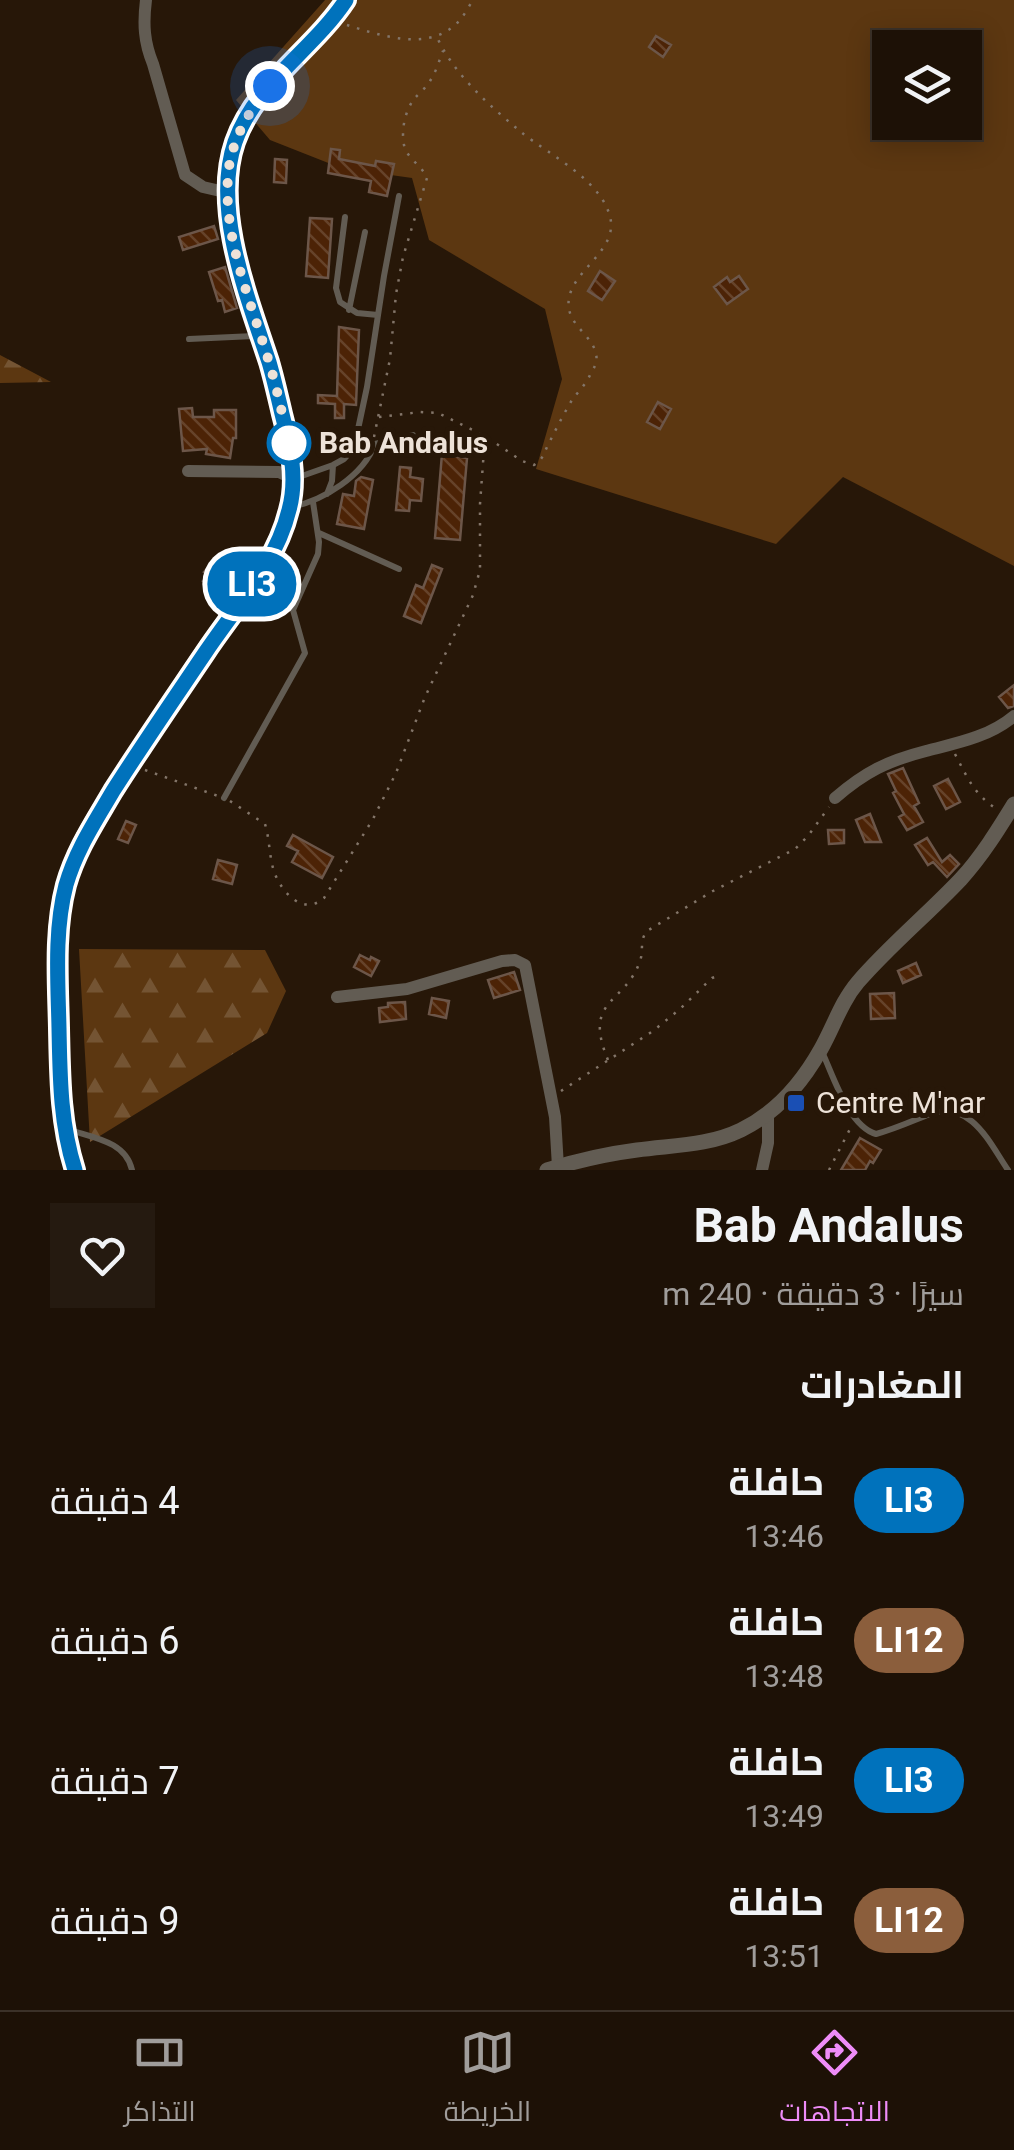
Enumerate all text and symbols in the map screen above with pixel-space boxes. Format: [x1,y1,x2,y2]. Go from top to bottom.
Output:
map controls [872,30,982,140]
button: layers [872,30,982,140]
your location [245,61,295,111]
marker: Bab Andalus [268,422,310,464]
place label: Bab Andalus [319,425,488,460]
line badge: LI3 [194,552,310,616]
text: LI3 [227,564,277,605]
place label: Centre M'nar [816,1085,985,1120]
marker: Centre M'nar [785,1092,807,1114]
text: Bab Andalus [693,1197,964,1254]
button: heart [50,1203,155,1308]
text: سيرًا · 3 دقيقة · 240 m [662,1275,964,1313]
text: المغادرات [801,1363,964,1407]
text: حافلة [728,1460,824,1504]
text: 4 دقيقة [50,1479,180,1523]
text: LI3 [884,1480,934,1521]
text: 13:46 [744,1517,824,1555]
text: حافلة [728,1600,824,1644]
text: 6 دقيقة [50,1619,180,1663]
text: LI12 [874,1620,944,1661]
text: 13:48 [744,1657,824,1695]
text: حافلة [728,1740,824,1784]
text: 7 دقيقة [50,1759,180,1803]
text: LI3 [884,1760,934,1801]
text: 13:49 [744,1797,824,1835]
text: حافلة [728,1880,824,1924]
text: 9 دقيقة [50,1899,180,1943]
text: LI12 [874,1900,944,1941]
text: 13:51 [744,1937,824,1975]
tab: التذاكر [124,2025,196,2137]
tab: الخريطة [444,2025,531,2137]
tab: الاتجاهات [779,2025,890,2137]

